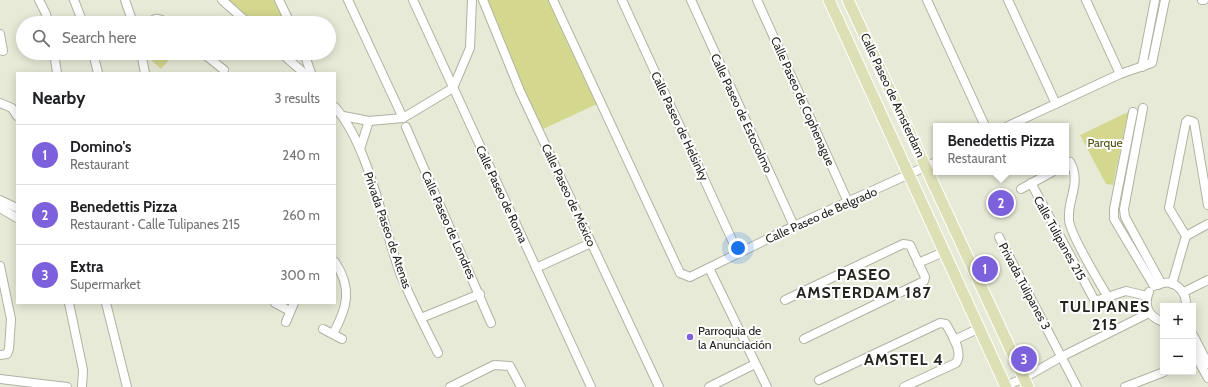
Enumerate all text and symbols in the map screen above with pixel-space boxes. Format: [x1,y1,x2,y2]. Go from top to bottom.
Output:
search box [16,16,336,60]
icon: search [30,27,52,49]
text: Search here [62,29,137,47]
street label: Calle Paseo de Amsterdam [858,30,928,160]
street label: Calle Paseo de Cophenague [768,34,838,168]
street label: Calle Paseo de Estocolmo [708,51,776,175]
street label: Calle Paseo de Helsinky [648,69,712,183]
text: Nearby [32,88,85,108]
text: 3 results [274,90,320,106]
popup [933,123,1069,175]
text: Benedettis Pizza [947,132,1055,150]
park label: Parque [1087,135,1123,150]
text: Domino's [70,138,131,156]
street label: Calle Paseo de México [539,141,600,249]
street label: Calle Paseo de Roma [473,143,531,245]
text: 1 [43,147,47,163]
text: 240 m [282,147,320,163]
text: Restaurant [947,150,1006,166]
text: Restaurant [70,156,129,172]
street label: Privada Paseo de Atenas [361,169,415,291]
street label: Calle Paseo de Londres [418,169,480,281]
street label: Calle Paseo de Belgrado [763,183,880,246]
pin: 2 [988,188,1014,218]
street label: Calle Tulipanes 215 [1031,193,1089,283]
text: Benedettis Pizza [70,198,177,216]
text: 2 [42,207,48,223]
text: 260 m [282,207,320,223]
text: Restaurant · Calle Tulipanes 215 [70,216,240,232]
your location [728,238,748,258]
street label: Privada Tulipanes 3 [996,240,1054,332]
pin: 1 [972,254,998,284]
text: Extra [70,258,103,276]
district label: PASEO AMSTERDAM 187 [796,265,932,302]
text: 3 [41,267,49,283]
text: 300 m [280,267,320,283]
text: Supermarket [70,276,141,292]
district label: TULIPANES 215 [1060,297,1150,334]
map controls [1160,303,1196,375]
button: + [1160,303,1196,339]
place label: Parroquia de la Anunciación [698,323,772,352]
marker: Parroquia de la Anunciación [685,332,695,342]
button: − [1160,339,1196,375]
pin: 3 [1011,344,1037,374]
district label: AMSTEL 4 [864,350,944,369]

